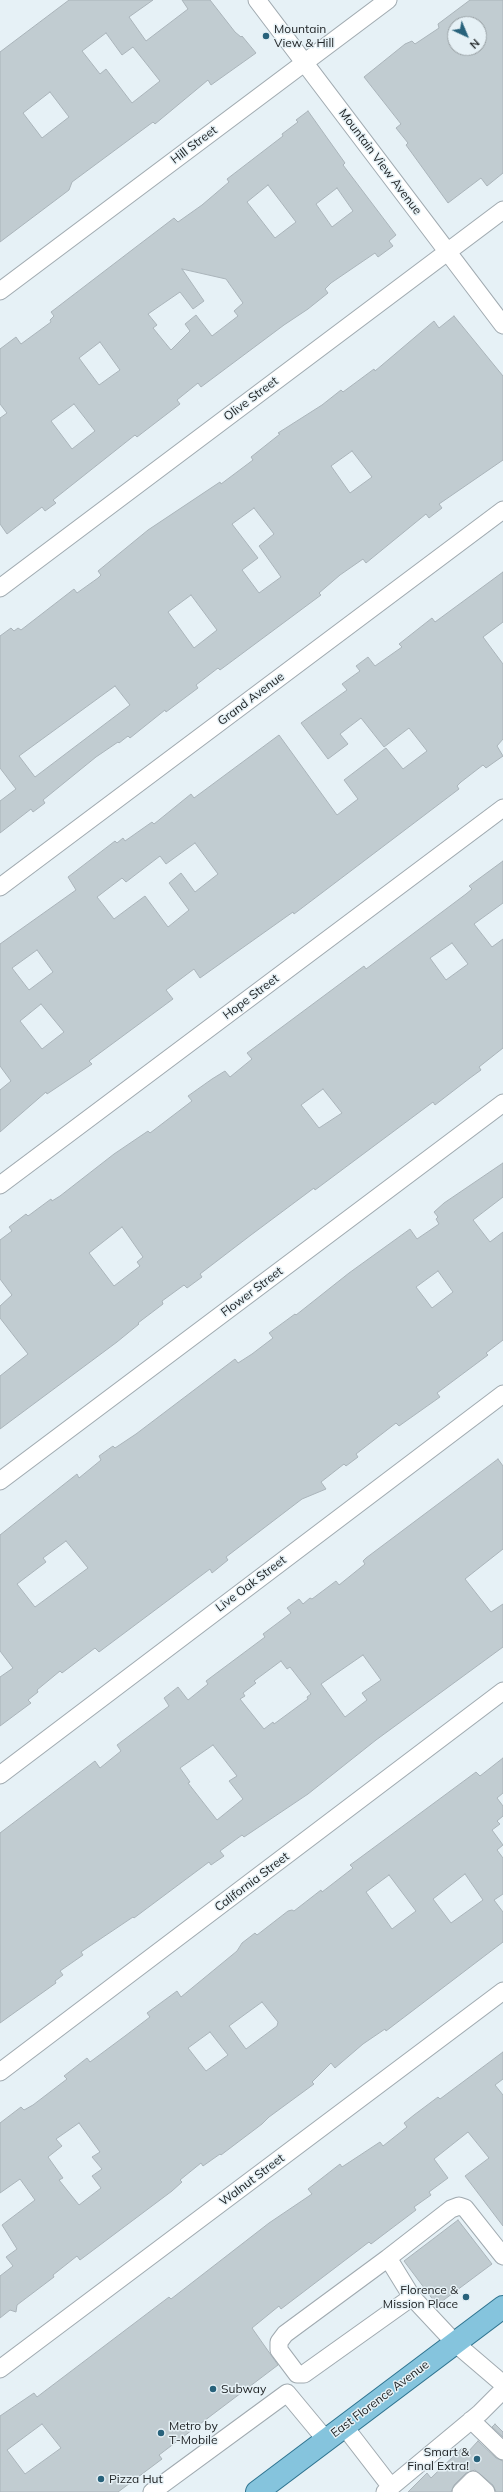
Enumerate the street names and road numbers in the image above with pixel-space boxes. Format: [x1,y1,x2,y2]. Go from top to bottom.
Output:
street label: Mountain View Avenue [336,106,424,218]
street label: Hill Street [168,123,220,167]
street label: Olive Street [221,374,281,424]
street label: Grand Avenue [215,669,287,729]
street label: Hope Street [220,971,282,1023]
street label: Flower Street [218,1264,286,1320]
street label: Live Oak Street [213,1553,289,1615]
street label: California Street [212,1849,292,1915]
street label: Walnut Street [217,2151,287,2209]
street label: East Florence Avenue [328,2357,432,2441]

